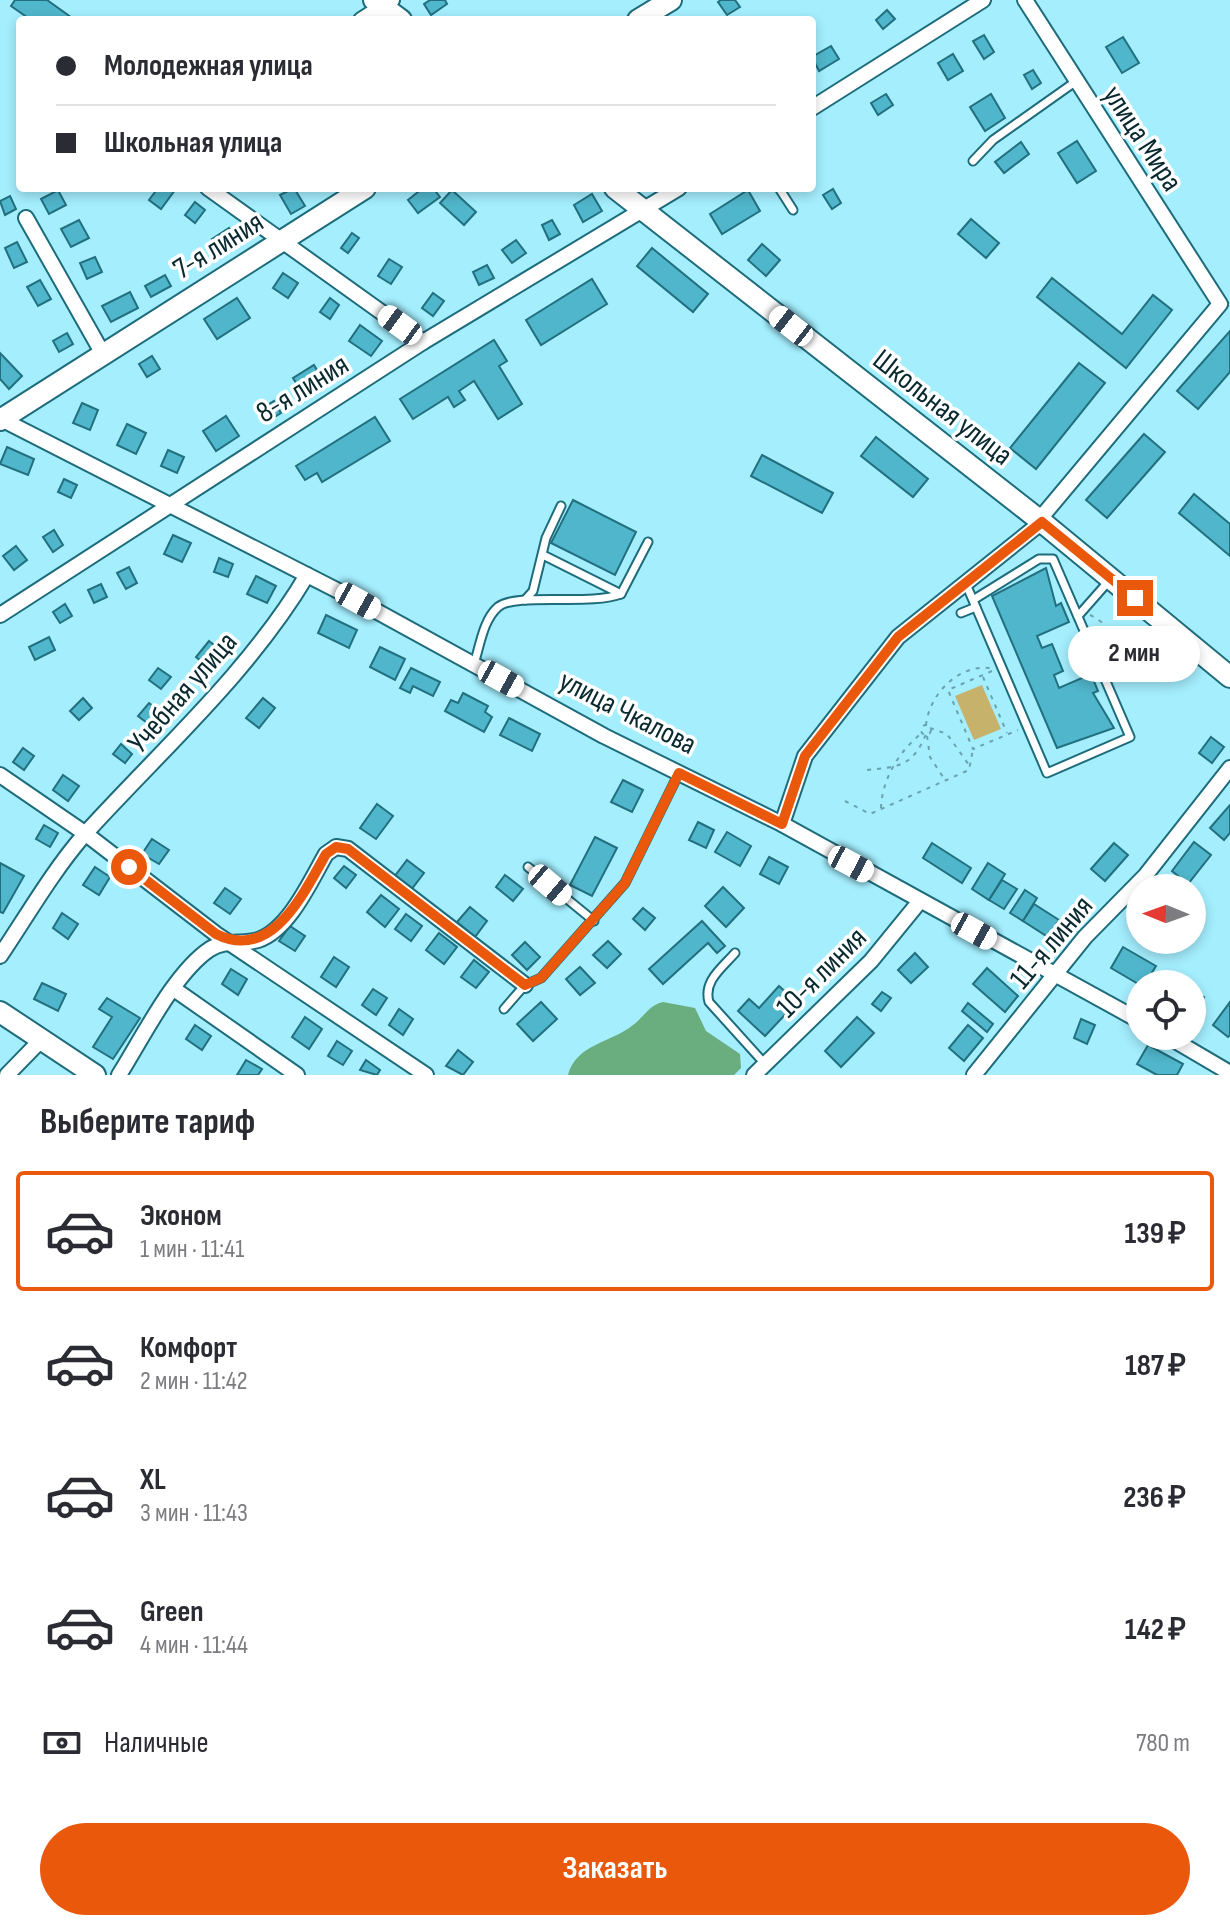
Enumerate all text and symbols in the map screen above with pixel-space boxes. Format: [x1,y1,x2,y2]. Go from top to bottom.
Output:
text: Молодежная улица [104,48,313,84]
street label: улица Мира [1095,79,1190,198]
text: Школьная улица [104,125,282,161]
street label: 7-я линия [167,204,270,287]
car [374,301,426,349]
car [765,302,817,350]
street label: Школьная улица [865,342,1019,474]
street label: 8-я линия [250,347,355,431]
car [331,579,385,623]
route end [1117,580,1153,616]
street label: Учебная улица [120,625,245,761]
callout: 2 мин [1069,626,1201,682]
text: 2 мин [1108,638,1160,669]
car [474,657,528,701]
street label: улица Чкалова [553,663,702,763]
car [824,842,878,886]
route start [111,849,147,885]
car [524,860,576,910]
north arrow [1126,874,1206,954]
map controls [1126,874,1206,1050]
street label: 11-я линия [1003,889,1101,996]
car [947,909,1001,953]
street label: 10-я линия [769,920,874,1025]
button: locate [1126,970,1206,1050]
text: Выберите тариф [40,1101,255,1144]
icon: car [44,1195,116,1267]
text: Эконом [140,1198,222,1234]
text: 139 ₽ [1124,1216,1186,1252]
text: 1 мин · 11:41 [140,1234,244,1265]
icon: car [44,1327,116,1399]
text: Комфорт [140,1330,237,1366]
text: 187 ₽ [1125,1348,1186,1384]
text: 2 мин · 11:42 [140,1366,248,1397]
icon: car [44,1459,116,1531]
text: XL [140,1462,166,1498]
text: 236 ₽ [1123,1480,1186,1516]
text: 3 мин · 11:43 [140,1498,248,1529]
icon: car [44,1591,116,1663]
text: Green [140,1594,204,1630]
text: 142 ₽ [1125,1612,1186,1648]
text: 4 мин · 11:44 [140,1630,248,1661]
icon: cash [40,1721,84,1765]
text: Наличные [104,1725,209,1761]
text: 780 m [1136,1728,1190,1759]
button: Заказать [40,1823,1190,1915]

